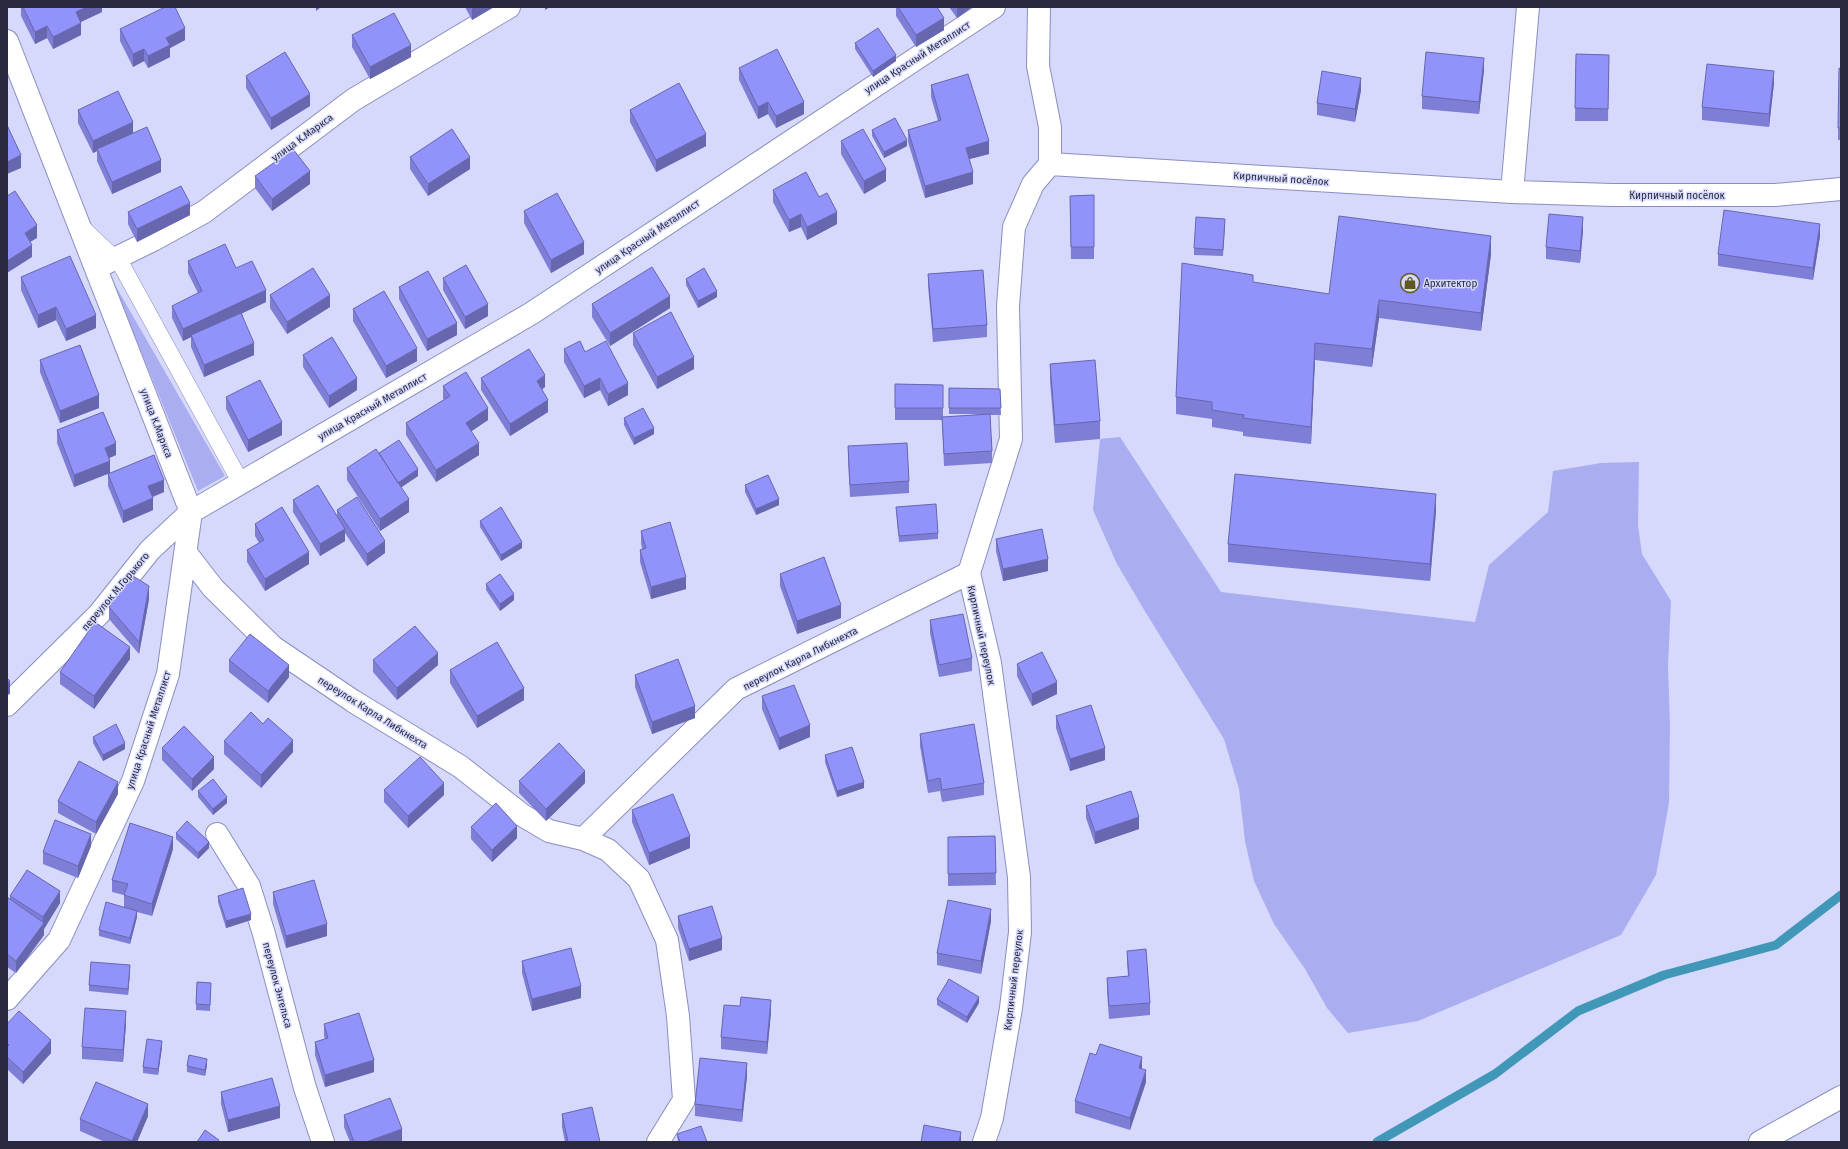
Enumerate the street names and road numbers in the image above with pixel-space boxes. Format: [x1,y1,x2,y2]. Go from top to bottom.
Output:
street label: улица Красный Металлист [862,19,973,97]
street label: улица К.Маркса [269,111,336,164]
street label: Кирпичный посёлок [1233,169,1330,188]
street label: Кирпичный посёлок [1629,189,1726,202]
street label: улица Красный Металлист [593,197,703,276]
street label: улица Красный Металлист [316,370,429,443]
street label: улица К.Маркса [137,387,175,460]
street label: переулок М.Горького [79,550,152,633]
street label: Кирпичный переулок [965,584,998,687]
street label: переулок Карла Либкнехта [741,625,860,693]
street label: улица Красный Металлист [124,669,174,791]
street label: переулок Карла Либкнехта [315,674,430,752]
street label: Кирпичный переулок [1002,928,1026,1031]
street label: переулок Энгельса [260,941,294,1030]

